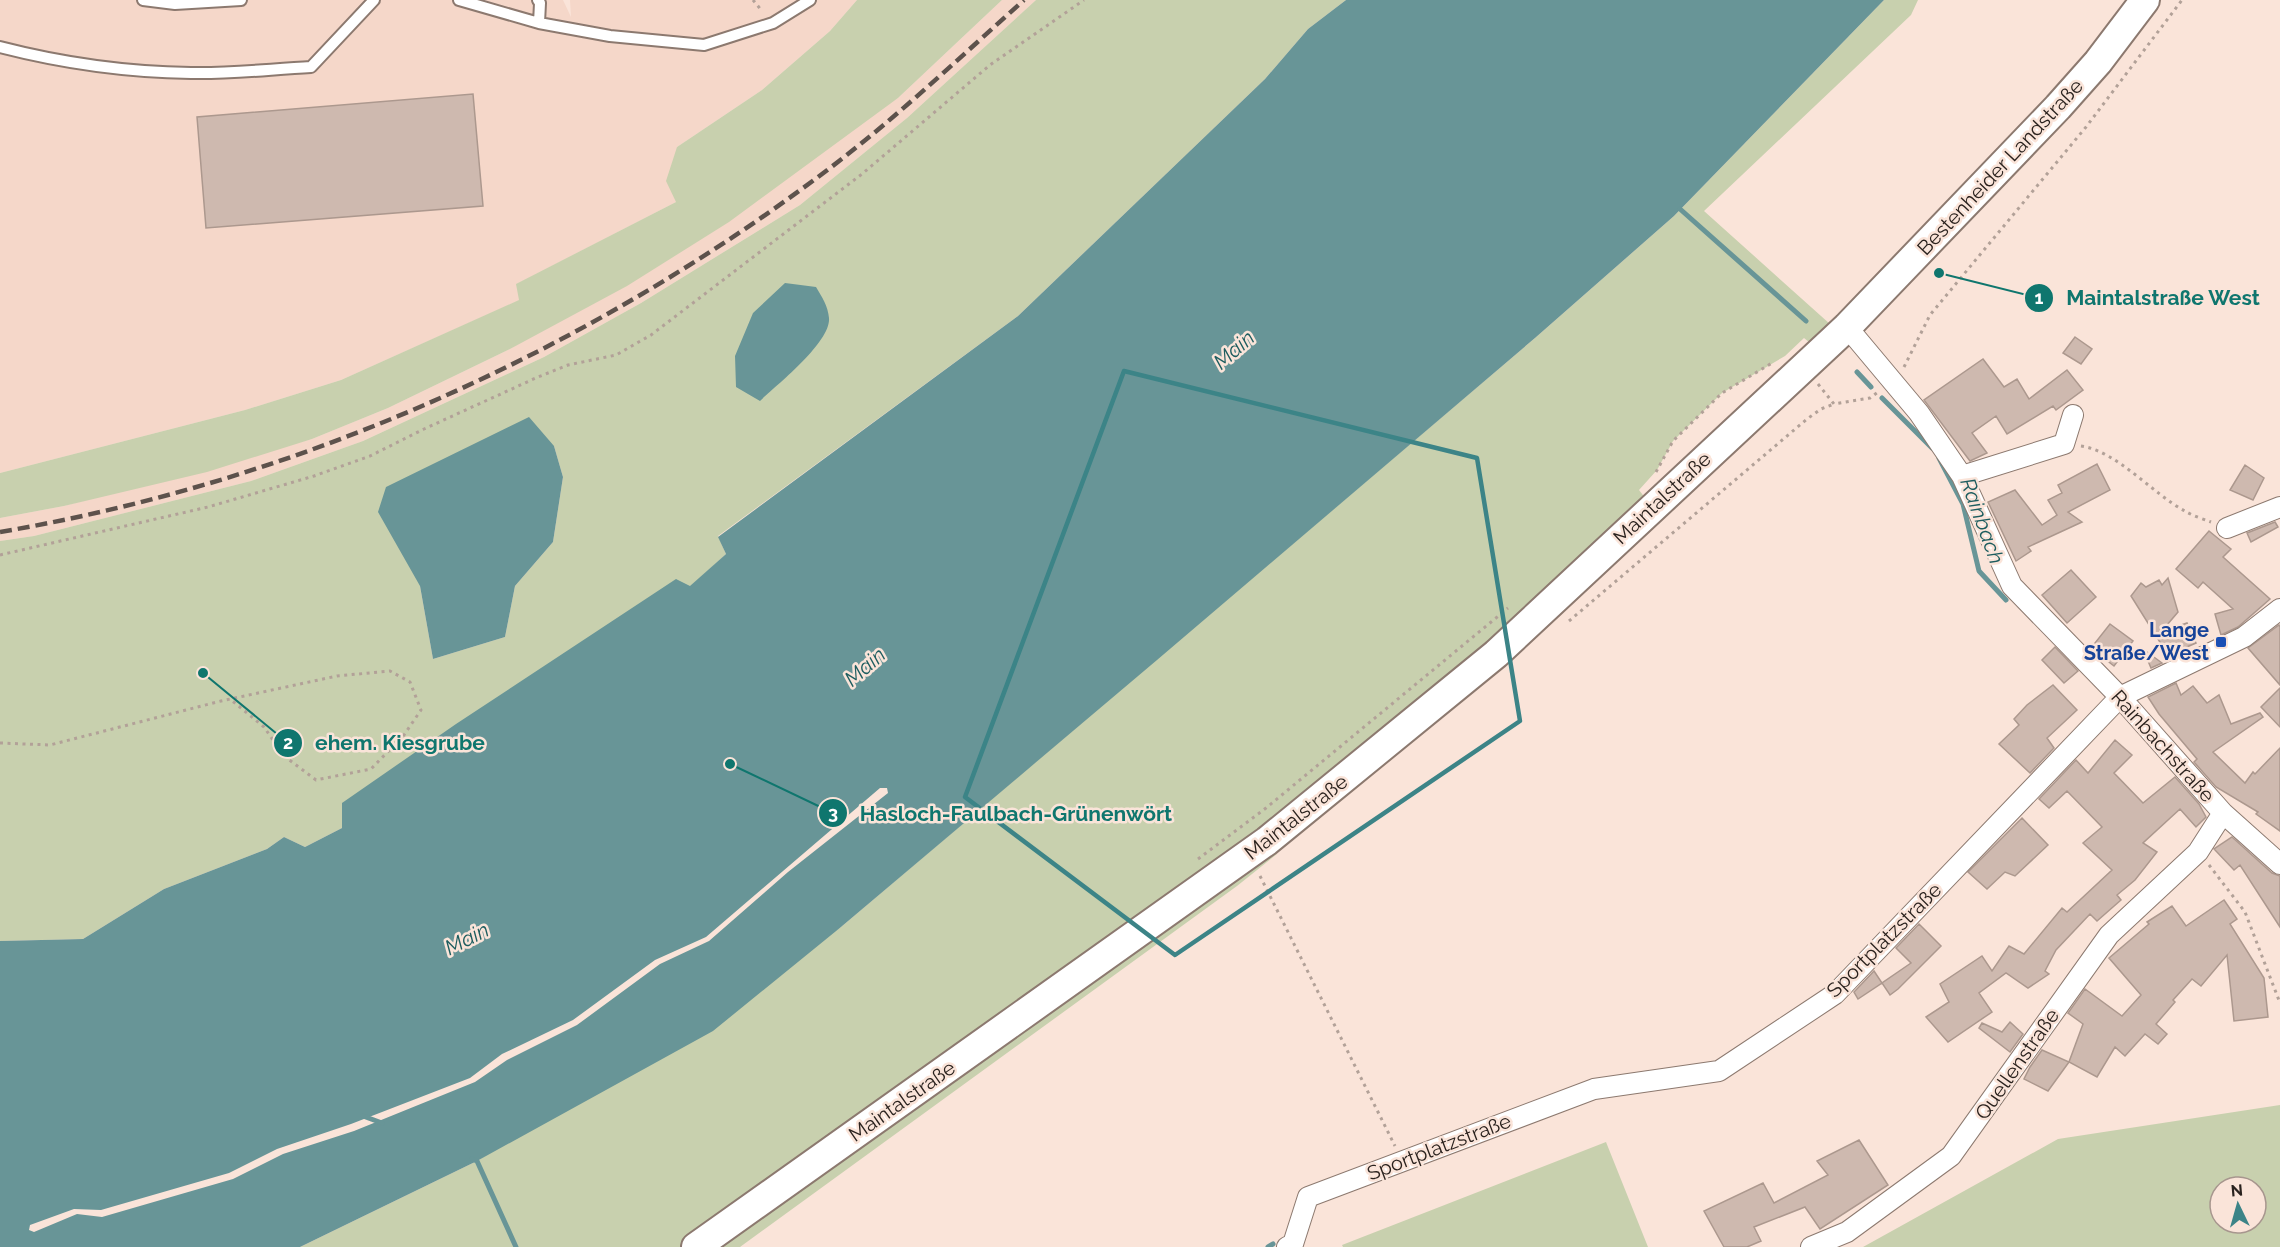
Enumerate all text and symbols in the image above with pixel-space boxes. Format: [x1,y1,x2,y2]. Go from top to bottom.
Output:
street label: Bestenheider Landstraße [1912,74,2088,260]
callout: Maintalstraße West [2024,279,2272,318]
text: Maintalstraße West [2066,285,2260,310]
text: 1 [2035,287,2044,308]
water label: Main [1208,325,1259,374]
street label: Maintalstraße [1608,447,1716,549]
water label: Rainbach [1955,475,2010,567]
place label: Lange Straße/West [2084,618,2209,665]
marker: Lange Straße/West [2214,635,2228,649]
water label: Main [839,642,890,691]
street label: Rainbachstraße [2106,685,2220,807]
callout: ehem. Kiesgrube [273,724,497,763]
text: ehem. Kiesgrube [315,730,485,755]
text: 2 [283,732,293,753]
street label: Maintalstraße [1240,769,1353,865]
callout: Hasloch-Faulbach-Grünenwört [818,794,1184,833]
text: Hasloch-Faulbach-Grünenwört [860,801,1172,826]
text: 3 [828,802,838,823]
street label: Sportplatzstraße [1822,878,1946,1002]
water label: Main [441,917,493,960]
street label: Quellenstraße [1970,1004,2064,1124]
street label: Maintalstraße [844,1055,960,1146]
street label: Sportplatzstraße [1364,1108,1515,1185]
north arrow [2208,1175,2268,1235]
text: N [2230,1181,2244,1201]

